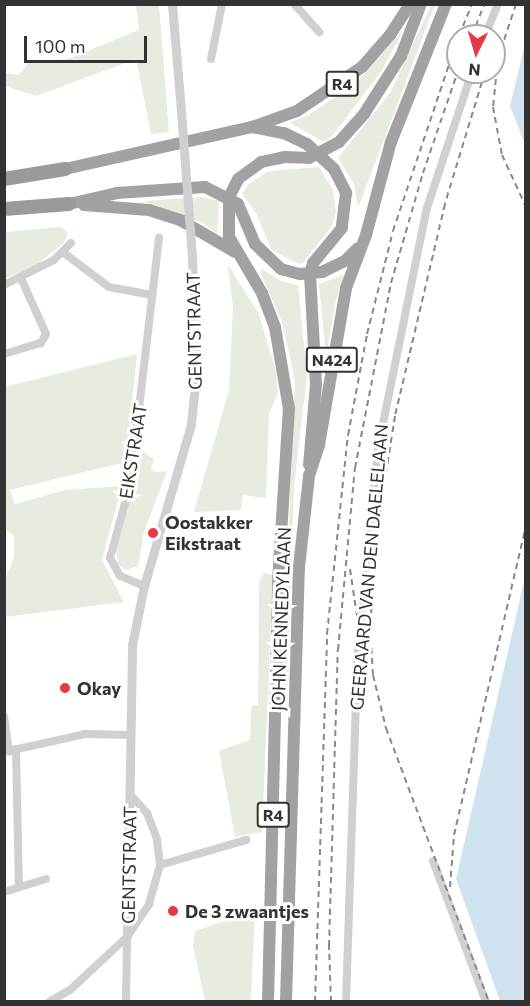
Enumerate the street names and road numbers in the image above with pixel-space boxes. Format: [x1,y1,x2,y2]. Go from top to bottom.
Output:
road number: R4 [326,71,358,97]
street label: GENTSTRAAT [182,272,206,390]
road number: N424 [305,347,359,373]
street label: EIKSTRAAT [115,402,151,500]
street label: GEERAARD VAN DEN DAELELAAN [346,423,392,711]
street label: JOHN KENNEDYLAAN [267,527,295,711]
road number: R4 [256,802,290,828]
street label: GENTSTRAAT [117,806,141,924]

